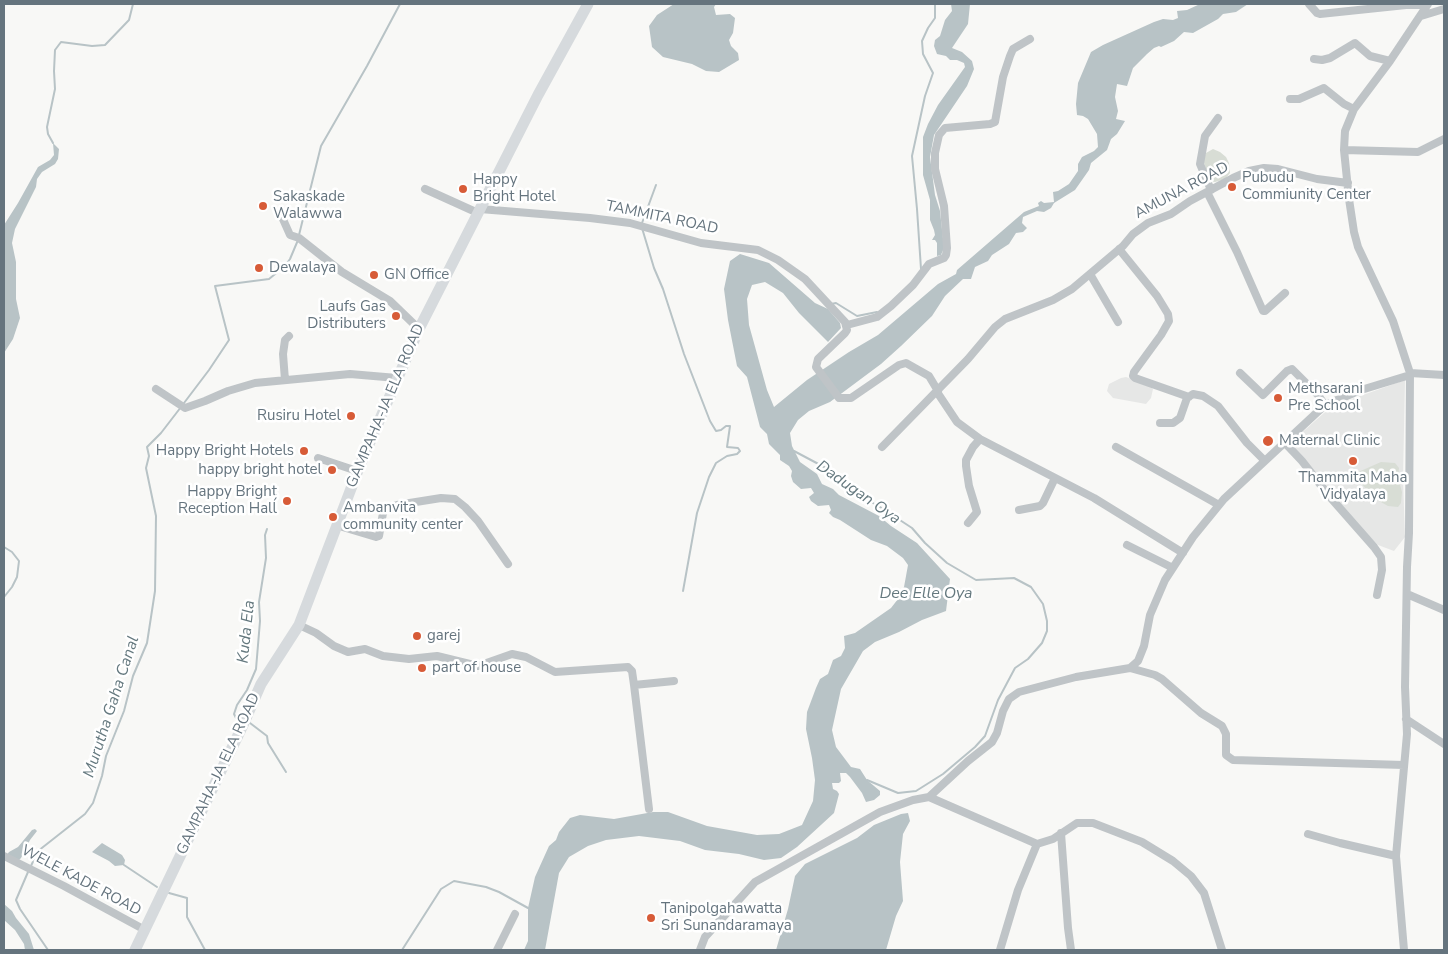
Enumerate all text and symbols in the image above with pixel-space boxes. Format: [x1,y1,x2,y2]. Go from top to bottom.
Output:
street label: AMUNA ROAD [1132,159,1232,223]
place label: Pubudu Commiunity Center [1242,169,1371,204]
place label: Happy Bright Hotel [473,171,556,206]
marker: Pubudu Commiunity Center [1226,181,1238,193]
marker: Happy Bright Hotel [457,183,469,195]
place label: Sakaskade Walawwa [273,188,345,223]
street label: TAMMITA ROAD [604,197,720,239]
marker: Sakaskade Walawwa [257,200,269,212]
place label: Dewalaya [269,259,336,277]
marker: Dewalaya [253,262,265,274]
place label: GN Office [384,266,449,284]
marker: GN Office [368,269,380,281]
place label: Laufs Gas Distributers [307,298,386,333]
marker: Laufs Gas Distributers [390,310,402,322]
street label: GAMPAHA-JA ELA ROAD [343,321,429,491]
place label: Methsarani Pre School [1288,380,1363,415]
marker: Methsarani Pre School [1272,392,1284,404]
place label: Rusiru Hotel [257,407,341,425]
marker: Rusiru Hotel [345,410,357,422]
place label: Maternal Clinic [1279,432,1380,450]
marker: Maternal Clinic [1261,434,1275,448]
place label: Happy Bright Hotels [156,442,294,460]
marker: Happy Bright Hotels [298,445,310,457]
marker: Thammita Maha Vidyalaya [1347,455,1359,467]
water label: Dadugan Oya [812,457,904,529]
place label: happy bright hotel [198,461,322,479]
marker: happy bright hotel [326,464,338,476]
place label: Thammita Maha Vidyalaya [1299,469,1407,504]
place label: Happy Bright Reception Halĺ [178,483,277,518]
marker: Happy Bright Reception Halĺ [281,495,293,507]
place label: Ambanvita community center [343,499,463,534]
marker: Ambanvita community center [327,511,339,523]
water label: Dee Elle Oya [879,584,973,604]
water label: Kuda Ela [234,600,260,664]
place label: garej [427,627,461,645]
marker: garej [411,630,423,642]
water label: Murutha Gaha Canal [80,634,144,780]
place label: part of house [432,659,521,677]
marker: part of house [416,662,428,674]
street label: GAMPAHA-JA ELA ROAD [174,690,264,858]
street label: WELE KADE ROAD [18,842,144,920]
place label: Tanipolgahawatta Sri Sunandaramaya [661,900,792,935]
marker: Tanipolgahawatta Sri Sunandaramaya [645,912,657,924]

